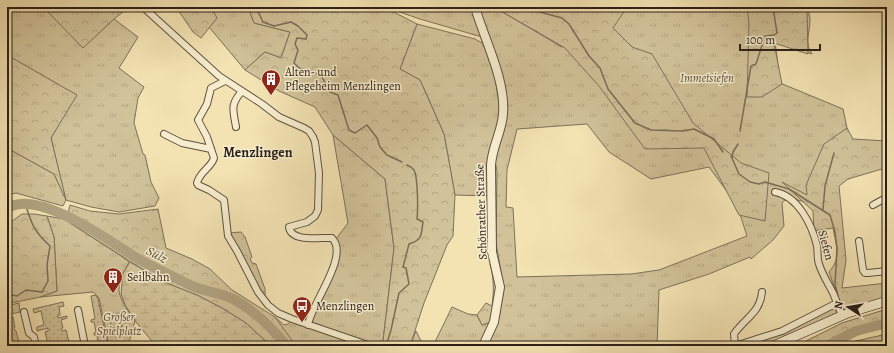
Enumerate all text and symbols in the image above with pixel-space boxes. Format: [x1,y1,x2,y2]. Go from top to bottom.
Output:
scale bar [740,26,820,52]
text: 100 m [746,32,775,48]
place label: Alten- und Pflegeheim Menzlingen [284,64,401,94]
building icon: Alten- und Pflegeheim Menzlingen [260,68,282,96]
park label: Immetsiefen [680,70,734,86]
district label: Menzlingen [223,143,293,162]
street label: Schönrather Straße [471,164,491,260]
street label: Siefen [814,228,838,262]
water label: Sülz [143,242,171,267]
building icon: Seilbahn [102,266,124,294]
place label: Seilbahn [127,269,170,285]
north arrow [828,287,868,327]
bus stop icon: Menzlingen [291,295,313,323]
place label: Menzlingen [316,298,375,314]
text: N [831,300,847,311]
park label: Großer Spielplatz [97,309,141,339]

